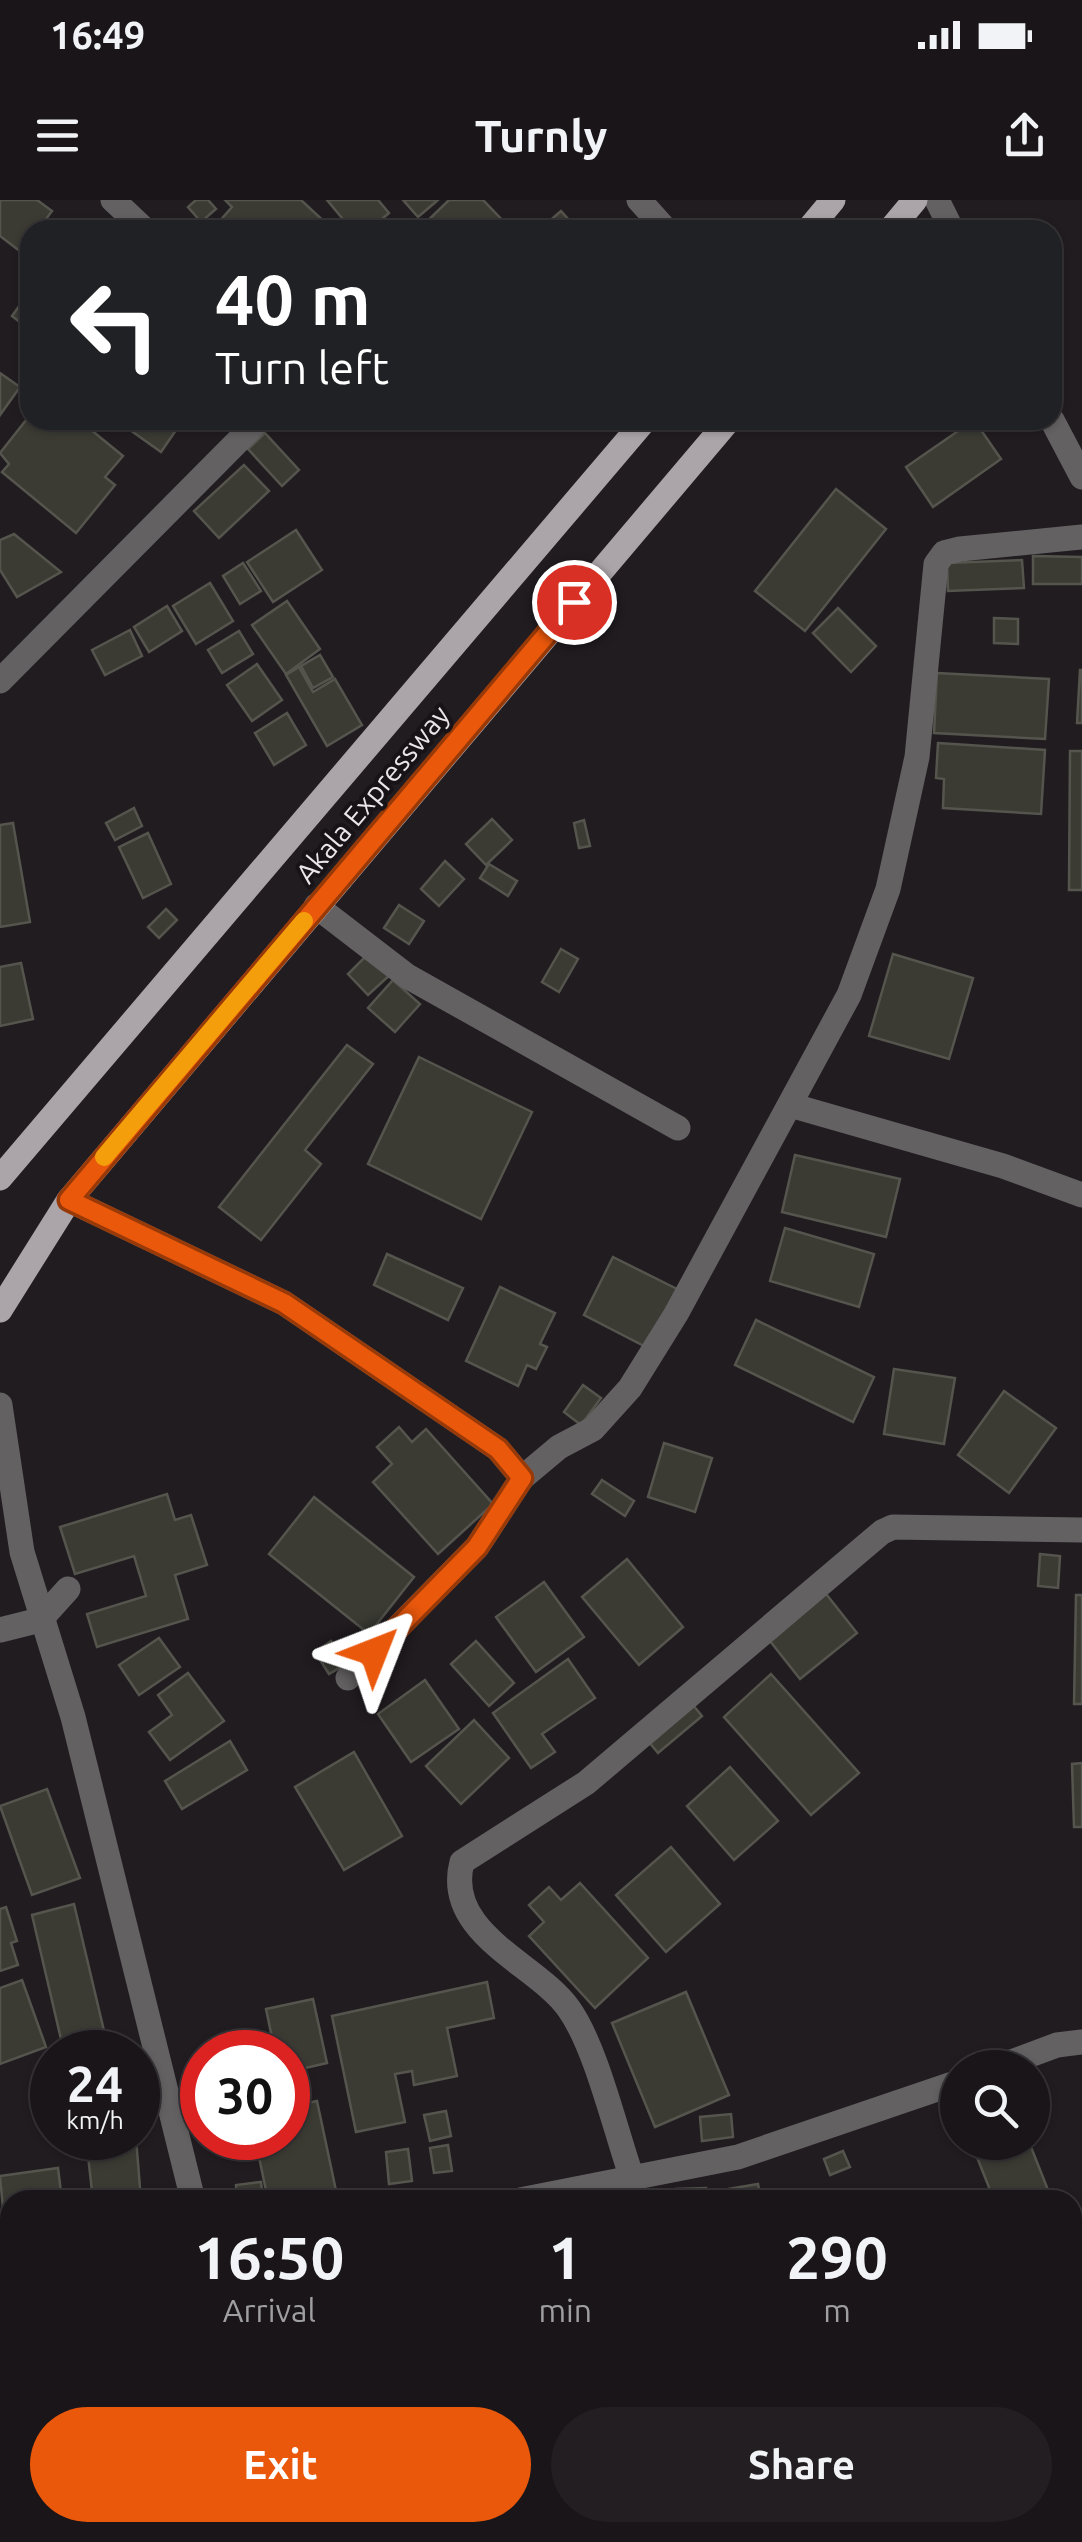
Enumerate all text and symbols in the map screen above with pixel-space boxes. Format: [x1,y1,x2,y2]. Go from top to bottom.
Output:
text: 16:49 [50,14,145,56]
icon: menu [30,108,85,163]
icon: share [997,108,1052,163]
text: Turnly [475,110,607,161]
icon: left [50,260,180,390]
text: 40 m [215,260,371,338]
text: Turn left [215,342,389,393]
pin [532,560,617,645]
icon: arrive [547,575,602,630]
street label: Akala Expressway [289,699,455,889]
position arrow [322,1600,426,1704]
speed limit sign: 30 [180,2030,310,2160]
map controls [940,2050,1050,2160]
button: search [940,2050,1050,2160]
text: 24 [67,2055,123,2111]
text: km/h [66,2106,124,2134]
text: 16:50 [194,2223,344,2290]
text: 1 [548,2223,582,2290]
text: 290 [786,2223,888,2290]
text: Arrival [223,2292,316,2328]
text: min [538,2292,592,2328]
text: m [823,2292,851,2328]
button: Exit [30,2407,531,2522]
button: Share [551,2407,1052,2522]

